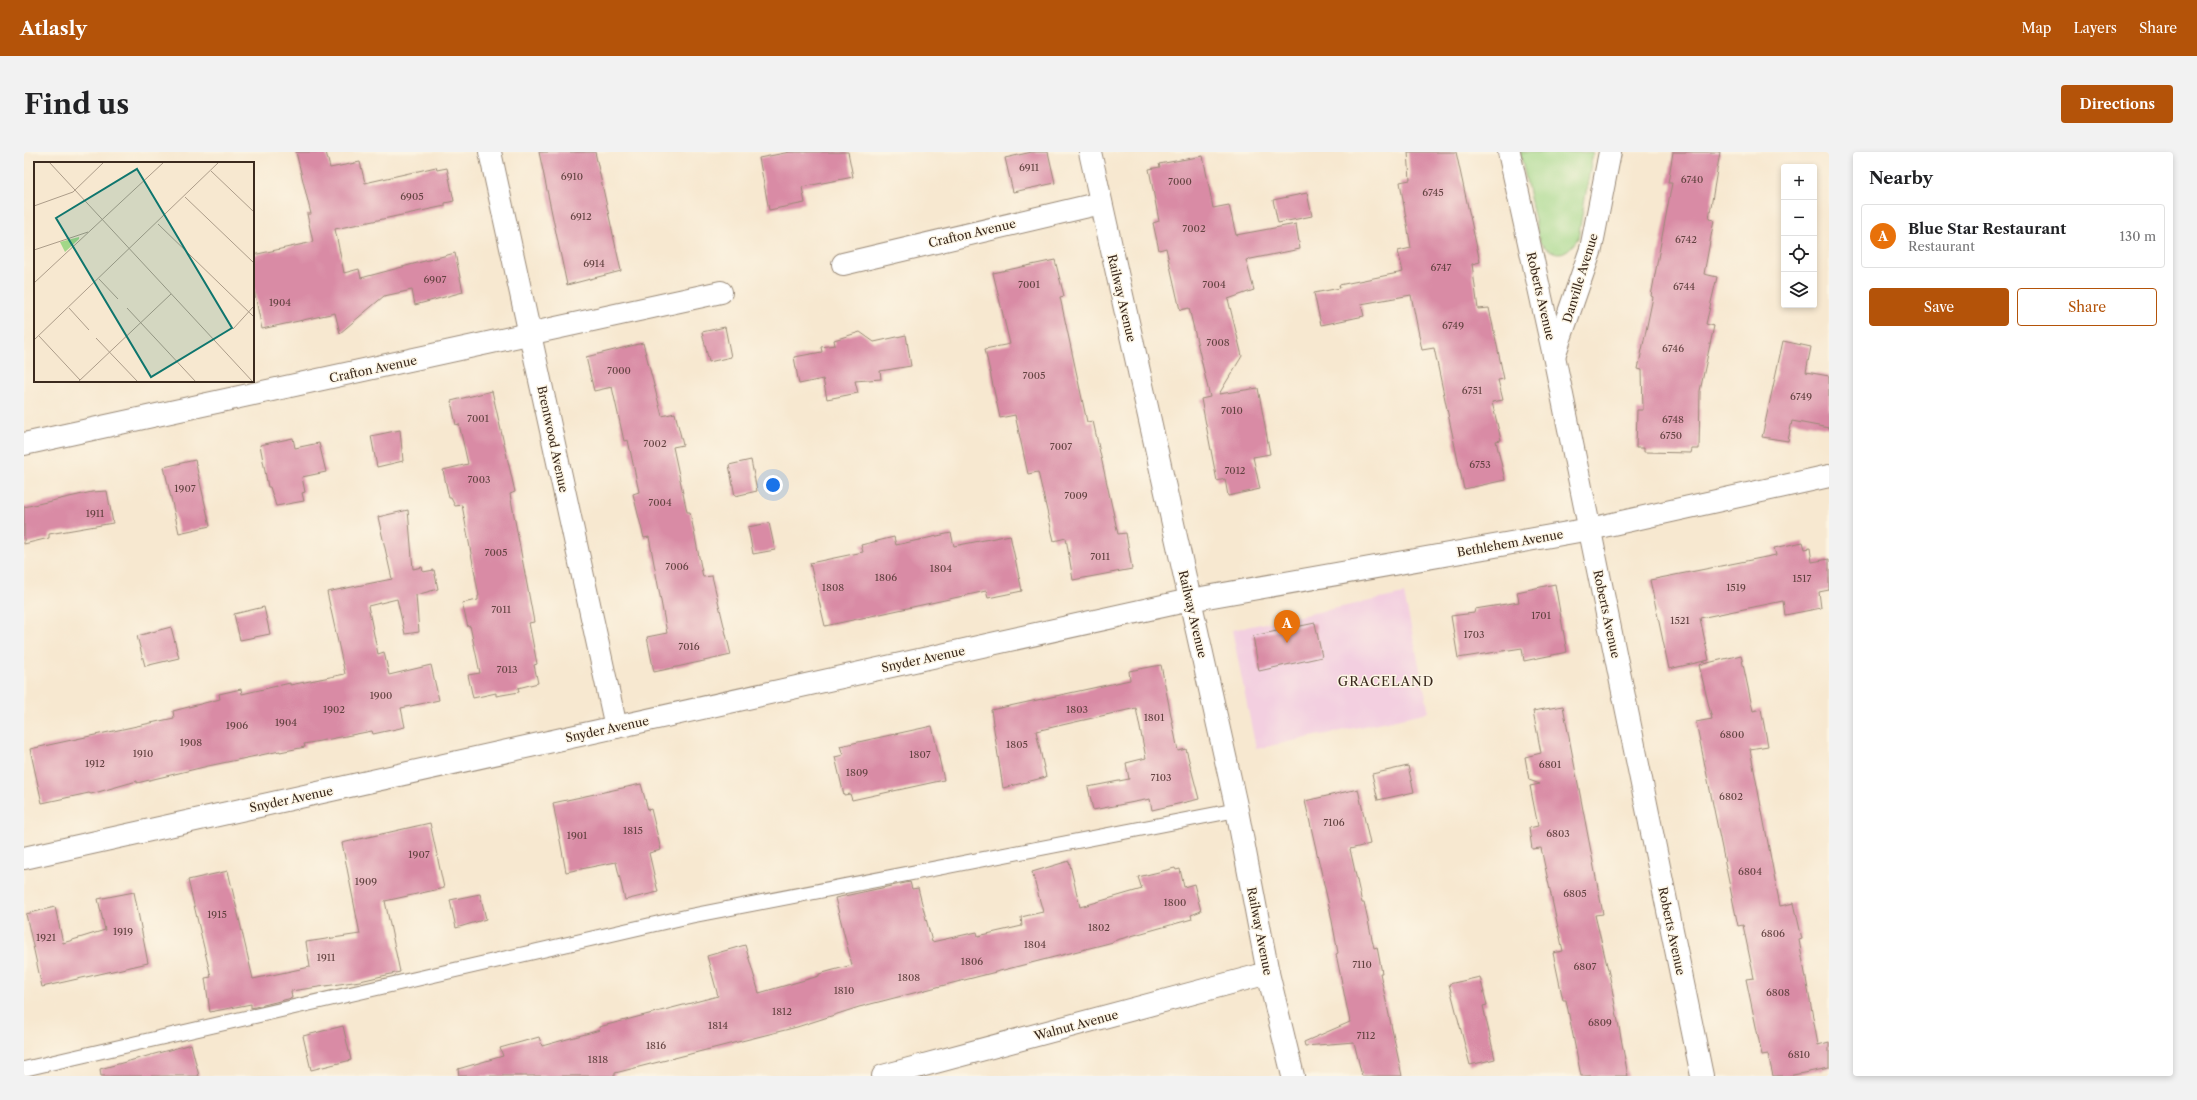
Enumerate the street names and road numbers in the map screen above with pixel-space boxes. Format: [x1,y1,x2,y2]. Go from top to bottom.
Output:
street label: Crafton Avenue [927,216,1017,250]
street label: Danville Avenue [1559,231,1601,324]
street label: Roberts Avenue [1524,251,1558,342]
street label: Railway Avenue [1105,253,1139,344]
street label: Crafton Avenue [328,352,418,386]
street label: Brentwood Avenue [534,384,572,494]
street label: Bethlehem Avenue [1456,526,1565,560]
street label: Roberts Avenue [1590,568,1624,660]
street label: Railway Avenue [1176,569,1210,660]
street label: Snyder Avenue [880,643,966,675]
street label: Snyder Avenue [564,713,650,745]
street label: Snyder Avenue [248,783,334,815]
street label: Roberts Avenue [1655,885,1689,977]
street label: Railway Avenue [1244,886,1276,977]
street label: Walnut Avenue [1031,1006,1120,1044]

